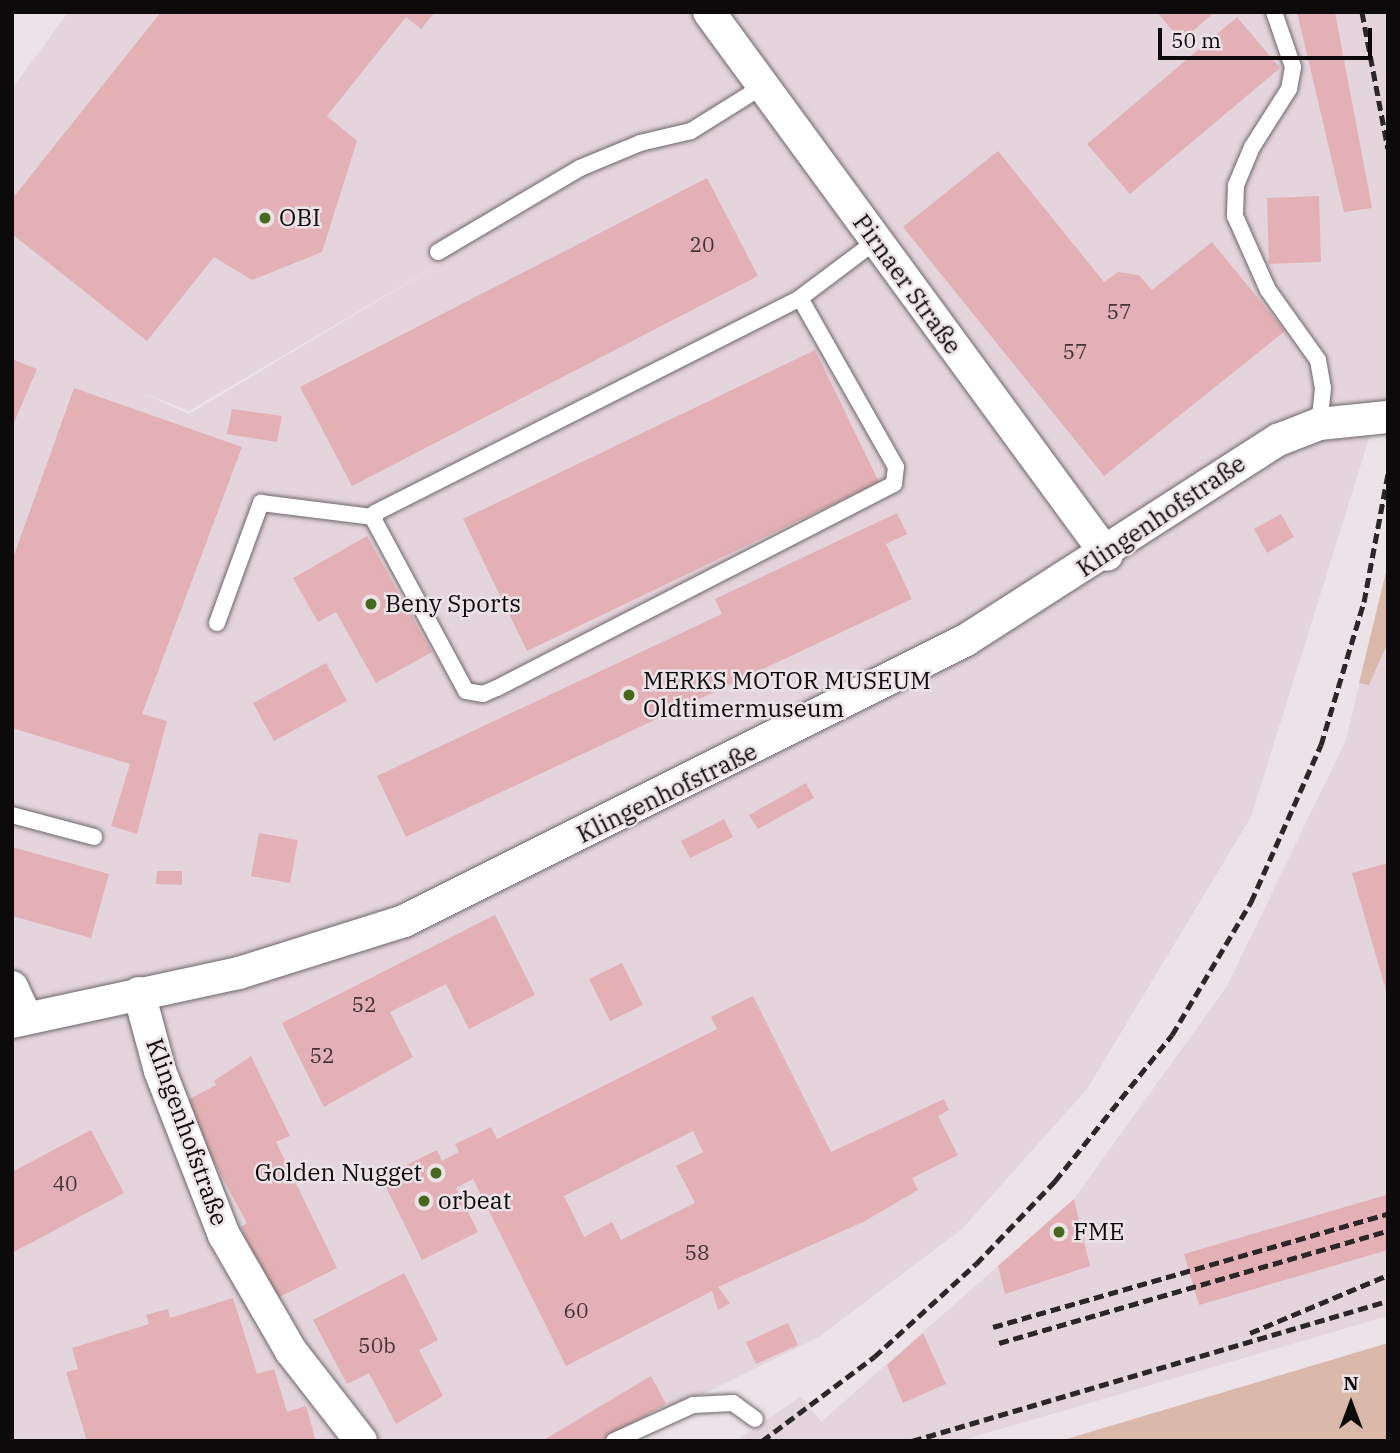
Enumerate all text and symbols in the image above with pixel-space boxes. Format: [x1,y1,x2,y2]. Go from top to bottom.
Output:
scale bar [1162,14,1376,58]
text: 50 m [1171,26,1221,54]
place label: OBI [279,204,321,232]
street label: Pirnaer Straße [847,209,967,359]
marker: OBI [257,210,273,226]
house number: 20 [689,231,715,257]
house number: 57 [1106,298,1132,324]
house number: 57 [1062,338,1088,364]
street label: Klingenhofstraße [1071,449,1251,583]
place label: Beny Sports [385,590,521,618]
marker: Beny Sports [363,596,379,612]
place label: MERKS MOTOR MUSEUM Oldtimermuseum [643,667,931,723]
marker: MERKS MOTOR MUSEUM Oldtimermuseum [621,687,637,703]
street label: Klingenhofstraße [572,737,762,849]
house number: 52 [351,991,377,1017]
street label: Klingenhofstraße [140,1035,234,1229]
house number: 52 [309,1042,335,1068]
place label: Golden Nugget [255,1159,422,1187]
marker: Golden Nugget [428,1165,444,1181]
house number: 40 [52,1170,78,1196]
place label: orbeat [438,1187,511,1215]
marker: orbeat [416,1193,432,1209]
place label: FME [1073,1218,1124,1246]
marker: FME [1051,1224,1067,1240]
house number: 58 [684,1239,710,1265]
house number: 60 [563,1297,589,1323]
house number: 50b [358,1332,396,1358]
north arrow [1316,1369,1386,1439]
text: N [1343,1371,1359,1395]

